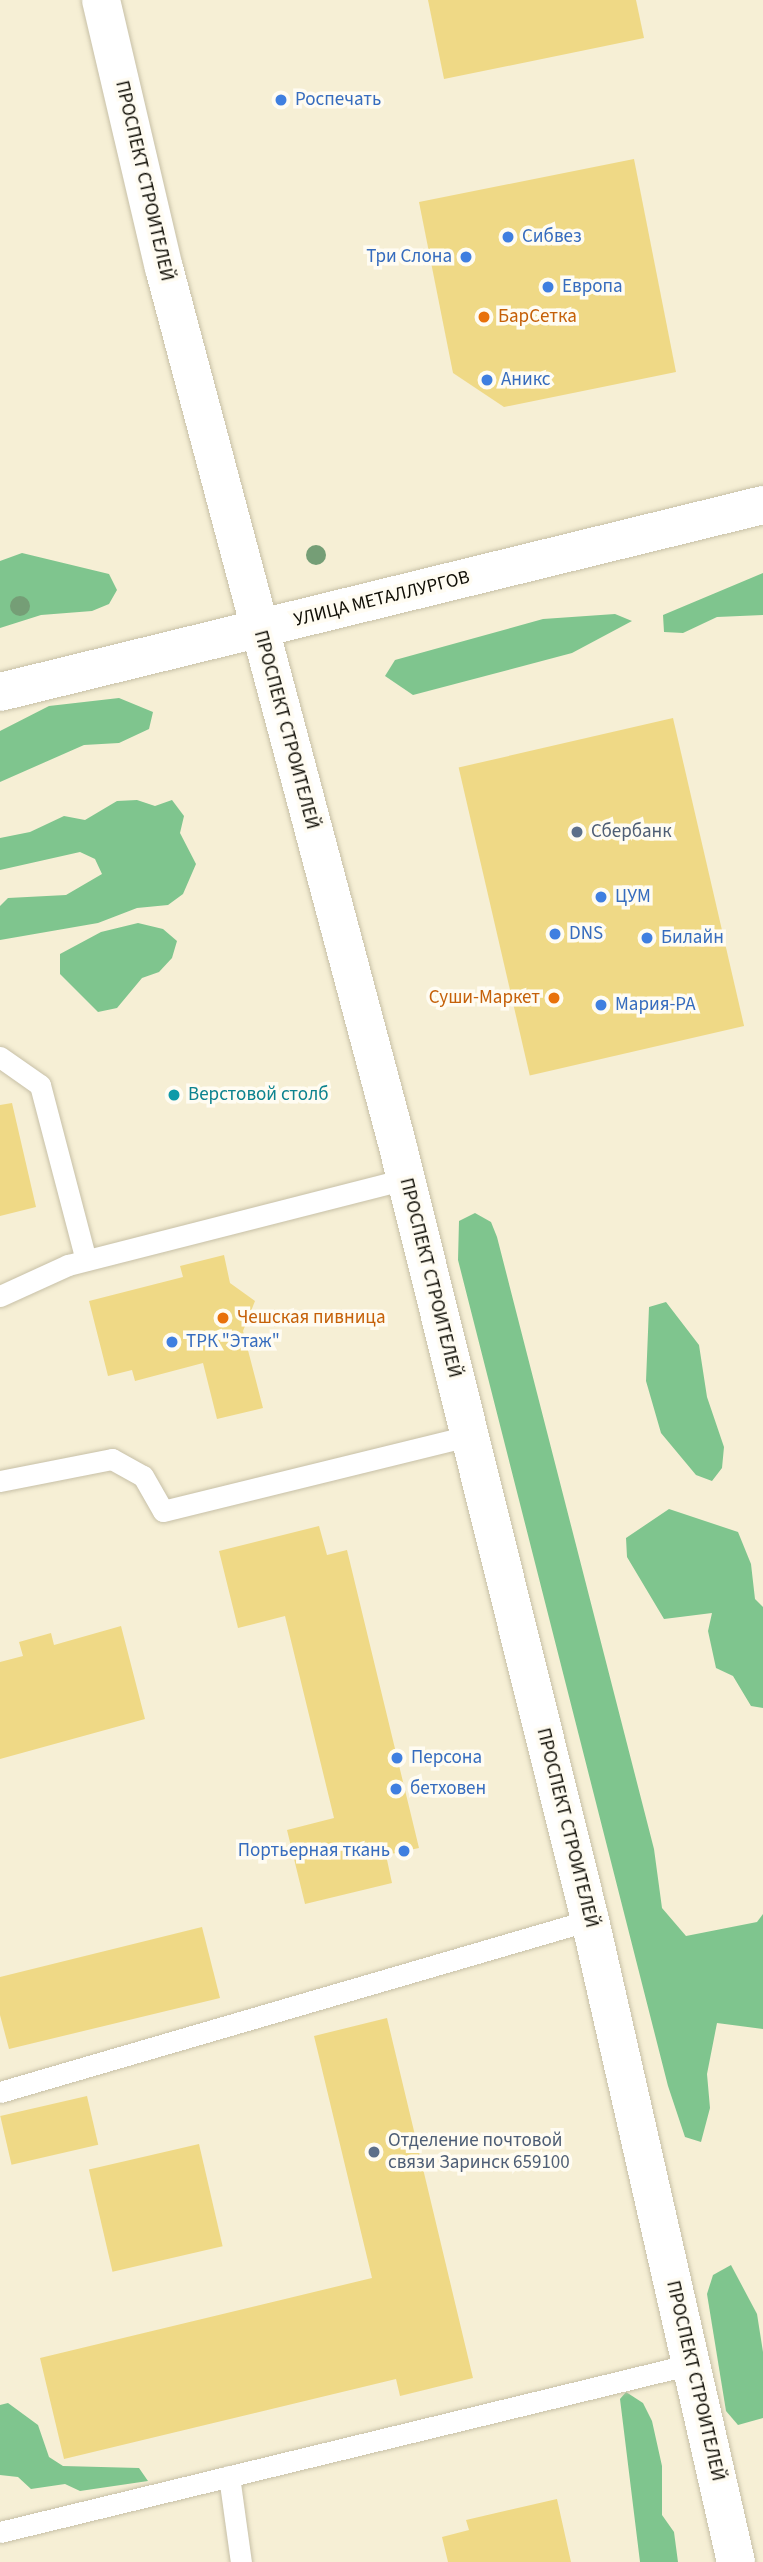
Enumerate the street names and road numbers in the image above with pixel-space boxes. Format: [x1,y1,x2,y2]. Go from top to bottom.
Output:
street label: ПРОСПЕКТ СТРОИТЕЛЕЙ [110,79,178,283]
street label: УЛИЦА МЕТАЛЛУРГОВ [292,566,472,632]
street label: ПРОСПЕКТ СТРОИТЕЛЕЙ [248,628,324,832]
street label: ПРОСПЕКТ СТРОИТЕЛЕЙ [394,1176,466,1380]
street label: ПРОСПЕКТ СТРОИТЕЛЕЙ [531,1726,603,1930]
street label: ПРОСПЕКТ СТРОИТЕЛЕЙ [661,2279,729,2483]

